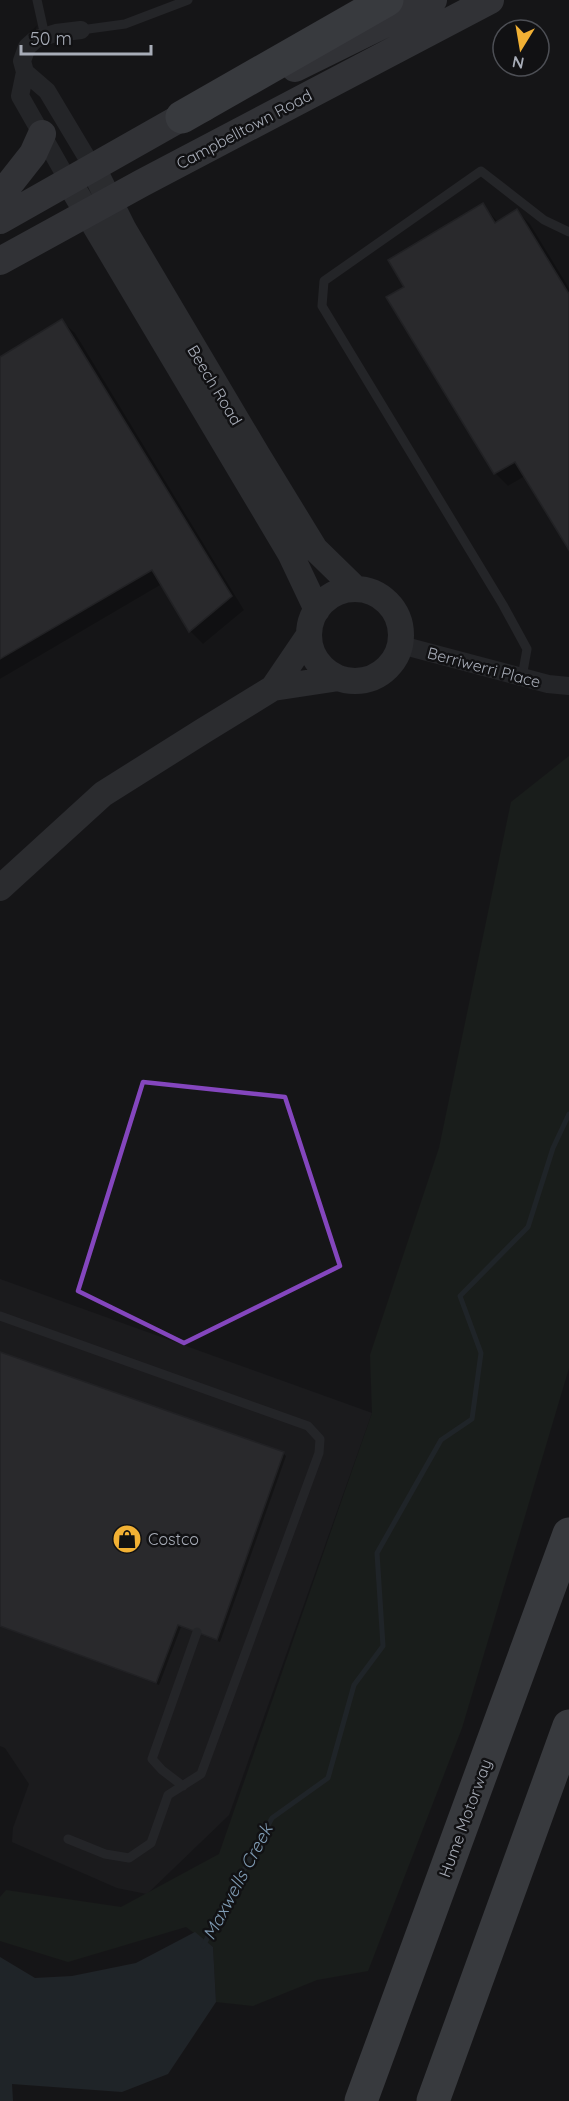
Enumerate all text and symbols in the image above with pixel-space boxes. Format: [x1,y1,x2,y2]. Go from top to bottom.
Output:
scale bar [21,18,152,56]
north arrow [491,18,551,78]
text: 50 m [30,27,72,50]
text: N [510,52,526,74]
street label: Campbelltown Road [173,85,315,173]
street label: Beech Road [183,341,247,429]
street label: Berriwerri Place [425,642,543,692]
shop icon: Costco [111,1523,143,1555]
place label: Costco [148,1529,199,1549]
street label: Hume Motorway [434,1756,496,1880]
water label: Maxwells Creek [197,1819,278,1944]

